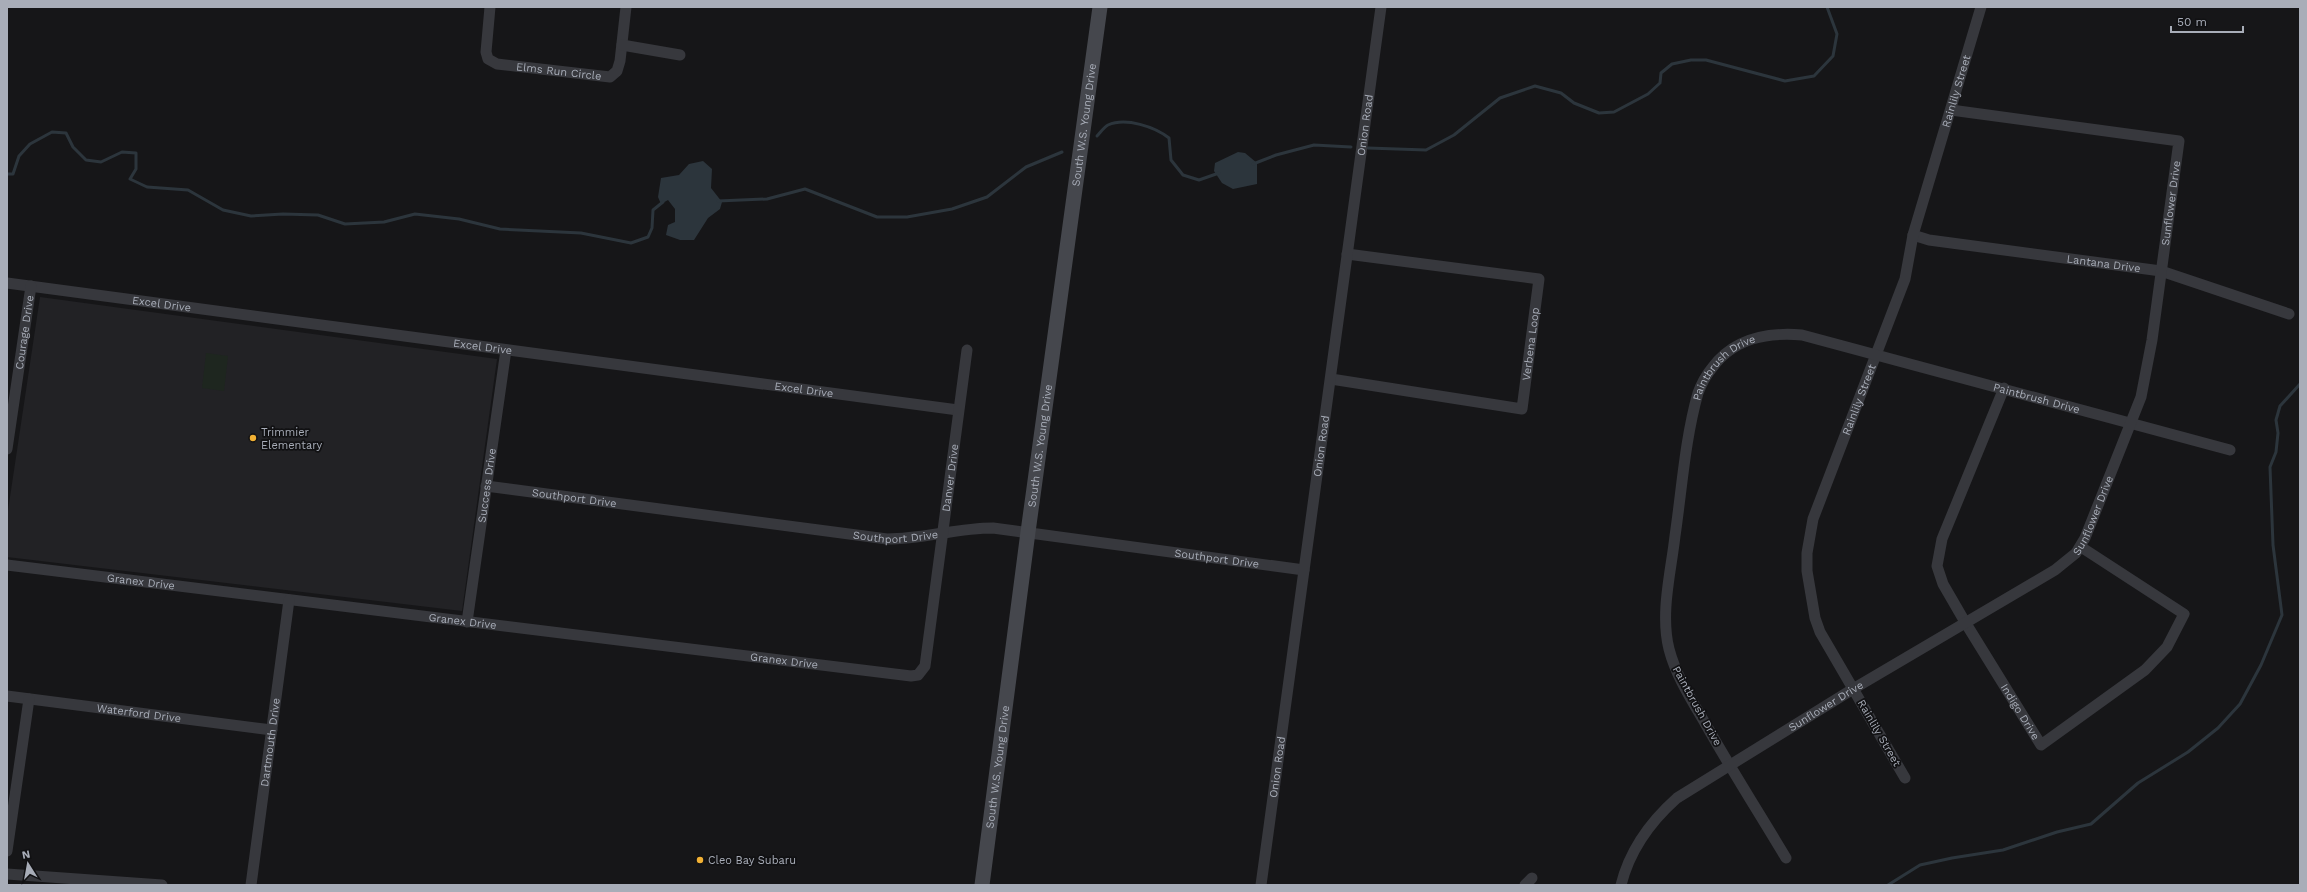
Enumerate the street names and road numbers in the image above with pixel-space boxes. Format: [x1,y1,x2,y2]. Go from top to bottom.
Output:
street label: Rainlily Street [1939,53,1973,129]
street label: Elms Run Circle [516,60,602,82]
street label: South W.S. Young Drive [1069,62,1099,187]
street label: Onion Road [1354,93,1376,157]
street label: Sunflower Drive [2158,160,2183,246]
street label: Lantana Drive [2066,252,2141,275]
street label: Excel Drive [131,293,192,314]
street label: Courage Drive [12,294,36,370]
street label: Verbena Loop [1519,306,1542,381]
street label: Paintbrush Drive [1690,332,1757,402]
street label: Excel Drive [452,336,513,357]
street label: Rainlily Street [1839,362,1878,437]
street label: Excel Drive [774,379,834,400]
street label: Paintbrush Drive [1992,380,2081,416]
street label: South W.S. Young Drive [1025,383,1055,508]
street label: Onion Road [1310,414,1332,478]
street label: Danver Drive [939,443,961,513]
street label: Success Drive [475,447,498,524]
street label: Sunflower Drive [2070,474,2116,557]
street label: Southport Drive [531,486,617,510]
street label: Southport Drive [852,527,939,546]
street label: Southport Drive [1174,546,1260,570]
street label: Granex Drive [106,571,176,592]
street label: Granex Drive [428,610,497,632]
street label: Granex Drive [749,650,819,671]
street label: Paintbrush Drive [1670,664,1724,748]
street label: Sunflower Drive [1786,678,1865,734]
street label: Indigo Drive [1998,681,2043,742]
street label: Dartmouth Drive [258,697,282,787]
street label: Rainlily Street [1855,697,1904,769]
street label: Waterford Drive [96,701,182,725]
street label: South W.S. Young Drive [983,705,1012,829]
street label: Onion Road [1266,735,1288,799]

